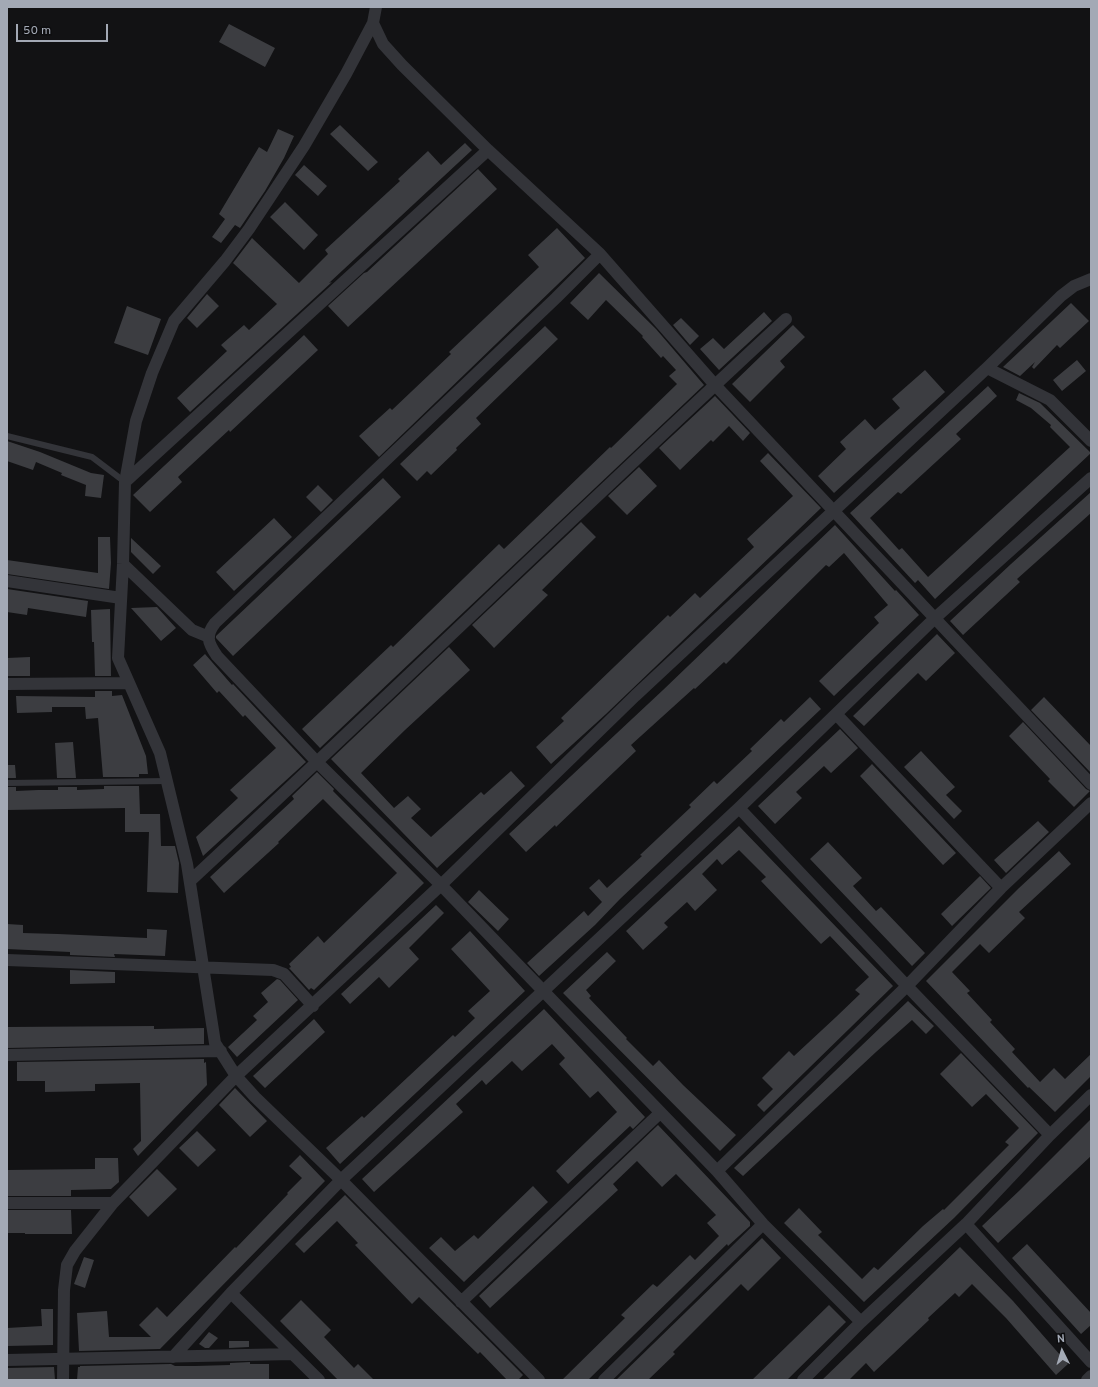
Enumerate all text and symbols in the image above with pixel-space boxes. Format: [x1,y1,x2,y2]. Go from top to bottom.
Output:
scale bar [18,16,110,42]
text: 50 m [23,23,51,39]
north arrow [1042,1331,1082,1371]
text: N [1056,1332,1066,1346]

